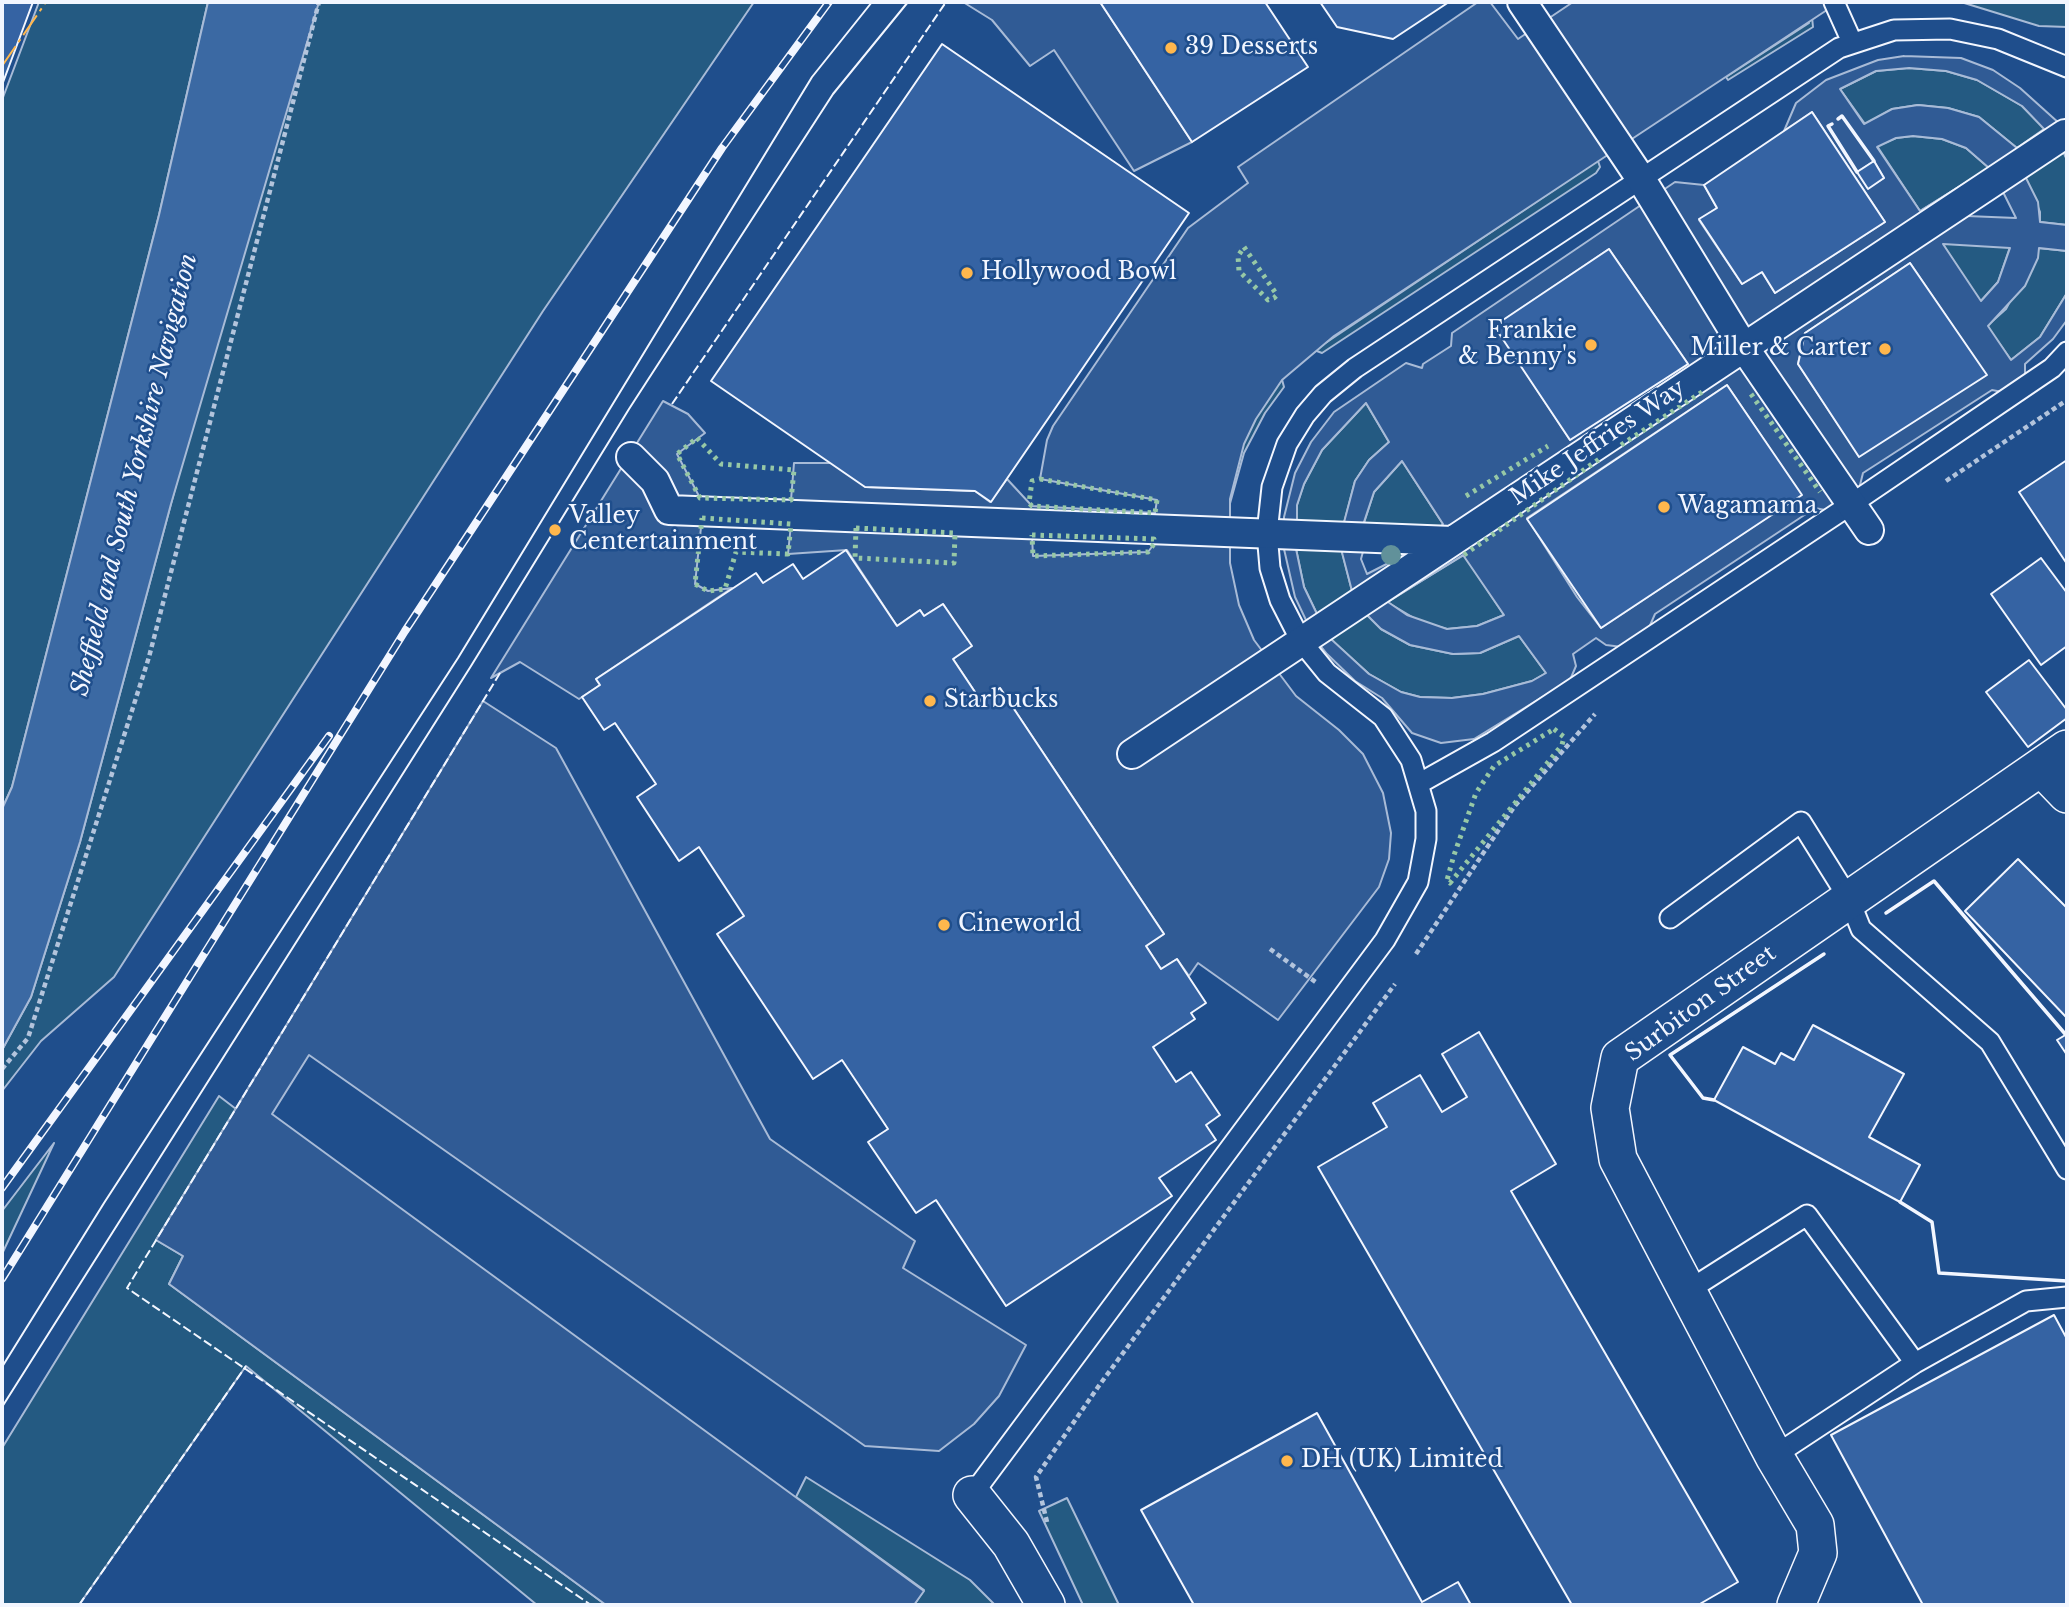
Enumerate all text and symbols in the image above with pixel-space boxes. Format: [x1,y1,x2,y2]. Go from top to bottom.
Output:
place label: 39 Desserts [1185,34,1318,62]
marker: 39 Desserts [1163,40,1179,56]
water label: Sheffield and South Yorkshire Navigation [66,251,204,699]
place label: Hollywood Bowl [981,259,1177,287]
marker: Hollywood Bowl [959,265,975,281]
place label: Frankie & Benny's [1458,318,1577,372]
place label: Miller & Carter [1691,335,1871,363]
marker: Frankie & Benny's [1583,337,1599,353]
marker: Miller & Carter [1877,341,1893,357]
street label: Mike Jeffries Way [1505,374,1691,512]
place label: Wagamama [1678,493,1817,521]
marker: Wagamama [1656,499,1672,515]
place label: Valley Centertainment [569,503,757,557]
marker: Valley Centertainment [547,522,563,538]
place label: Starbucks [944,687,1059,715]
marker: Starbucks [922,693,938,709]
place label: Cineworld [958,911,1081,939]
marker: Cineworld [936,917,952,933]
street label: Surbiton Street [1620,940,1782,1068]
place label: DH (UK) Limited [1301,1447,1503,1475]
marker: DH (UK) Limited [1279,1453,1295,1469]

